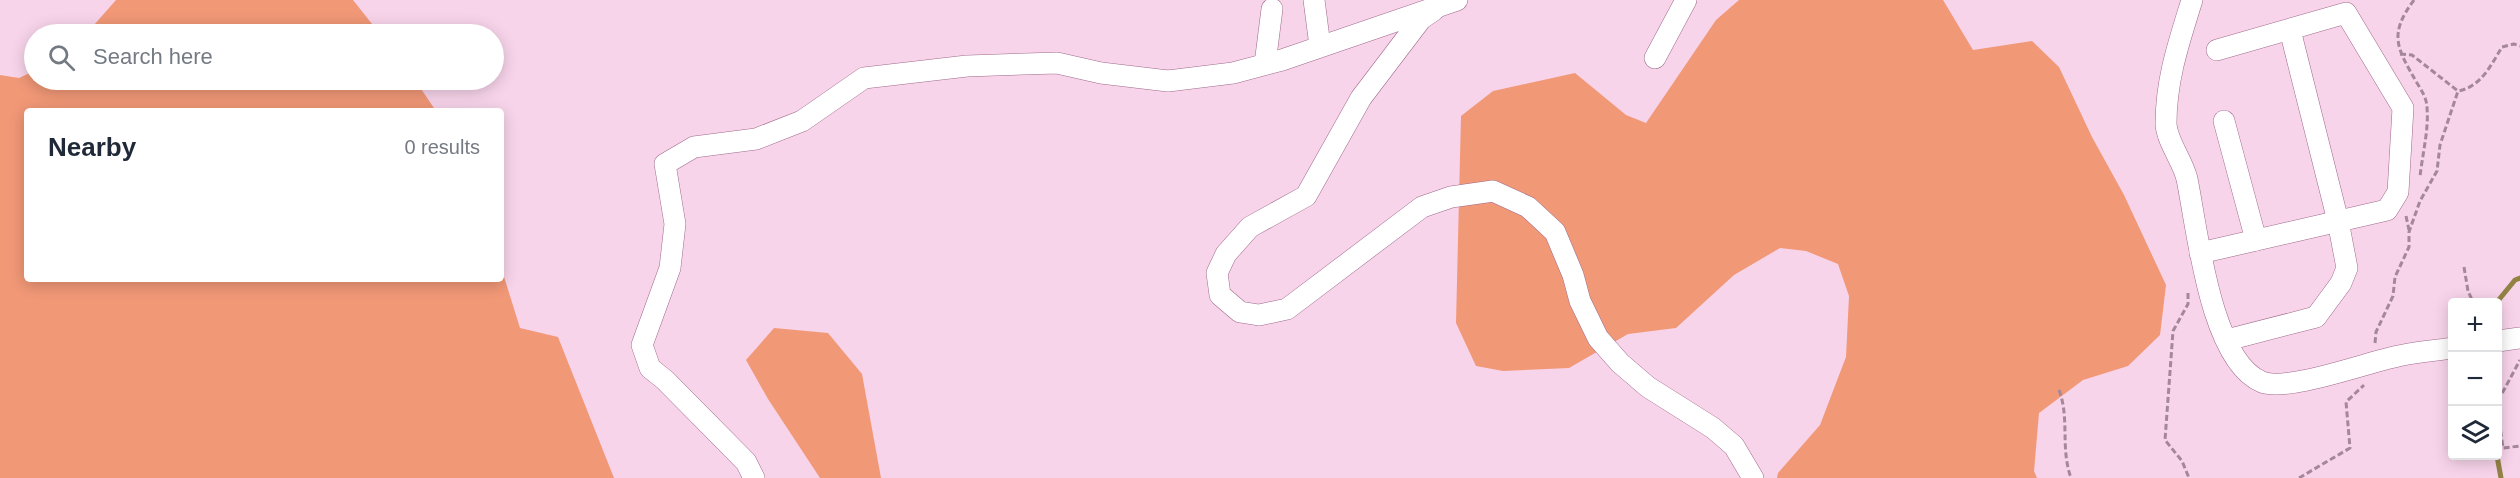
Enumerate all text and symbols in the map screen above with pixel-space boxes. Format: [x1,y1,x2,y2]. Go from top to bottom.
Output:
search box [24,24,504,90]
icon: search [45,41,78,74]
text: Search here [93,44,213,69]
text: Nearby [48,132,136,162]
text: 0 results [404,136,480,158]
map controls [2448,298,2502,460]
button: + [2448,298,2502,352]
button: − [2448,352,2502,406]
button: layers [2448,406,2502,460]

